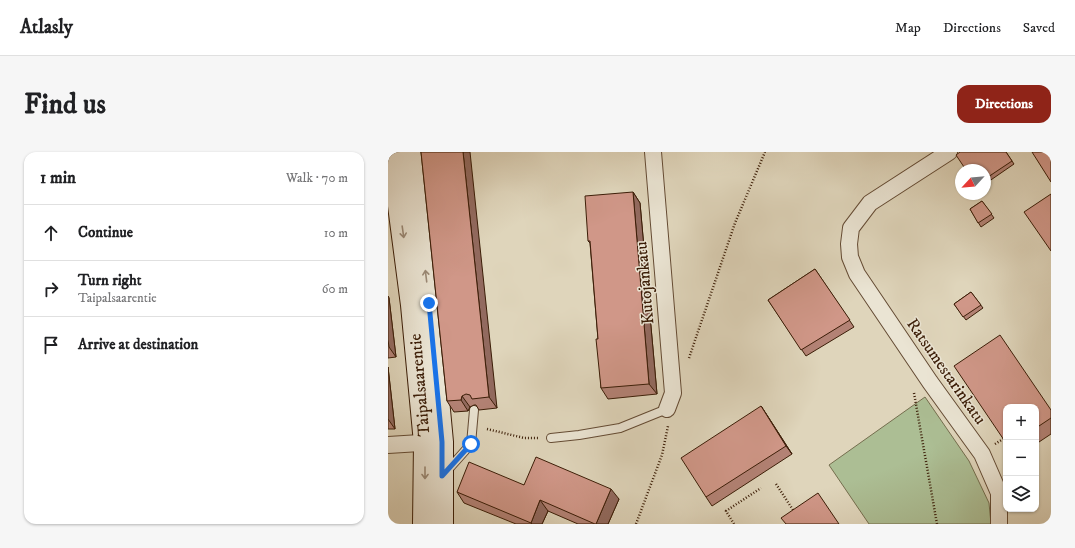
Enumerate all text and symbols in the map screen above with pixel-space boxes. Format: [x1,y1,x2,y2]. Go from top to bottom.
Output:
text: Atlasly [20,16,73,39]
text: Map [895,19,921,37]
text: Directions [943,19,1001,37]
text: Saved [1023,19,1055,37]
button: Directions [957,85,1051,123]
text: Find us [24,87,106,122]
north arrow [955,164,991,200]
text: 1 min [40,167,76,189]
text: Walk · 70 m [286,170,348,186]
icon: ahead [40,222,62,244]
text: Continue [78,223,133,242]
text: 10 m [324,225,348,241]
one-way arrow [399,225,407,238]
street label: Kutojankatu [630,241,660,325]
one-way arrow [422,270,430,283]
text: Turn right [78,271,141,290]
icon: right [40,278,62,300]
text: 60 m [322,281,348,297]
text: Taipalsaarentie [78,290,157,306]
route end [420,294,438,312]
street label: Ratsumestarinkatu [901,314,991,429]
street label: Taipalsaarentie [405,333,435,437]
icon: arrive [40,334,62,356]
text: Arrive at destination [78,335,198,354]
map controls [1003,404,1039,512]
button: + [1003,404,1039,440]
route start [462,435,480,453]
button: − [1003,440,1039,476]
one-way arrow [421,466,429,479]
button: layers [1003,476,1039,512]

